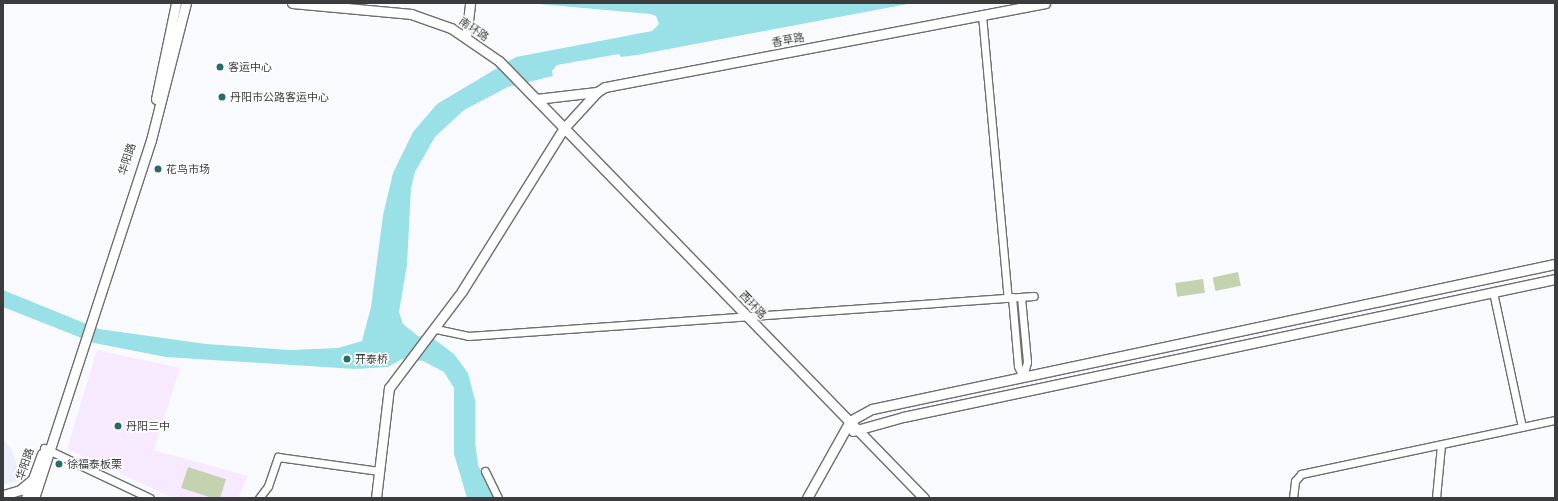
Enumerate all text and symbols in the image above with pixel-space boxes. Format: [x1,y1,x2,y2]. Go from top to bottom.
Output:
street label: 南环路 [457,14,491,44]
street label: 香草路 [771,30,805,50]
place label: 客运中心 [228,60,272,74]
marker: 客运中心 [215,62,225,72]
place label: 丹阳市公路客运中心 [230,90,329,104]
marker: 丹阳市公路客运中心 [217,92,227,102]
street label: 华阳路 [116,141,138,177]
place label: 花鸟市场 [166,162,210,176]
marker: 花鸟市场 [153,164,163,174]
street label: 西环路 [737,289,769,321]
place label: 开泰桥 [355,352,388,366]
marker: 开泰桥 [342,354,352,364]
place label: 丹阳三中 [126,419,170,433]
marker: 丹阳三中 [113,421,123,431]
street label: 华阳路 [13,446,37,482]
place label: 徐福泰板栗 [67,457,122,471]
marker: 徐福泰板栗 [54,459,64,469]

